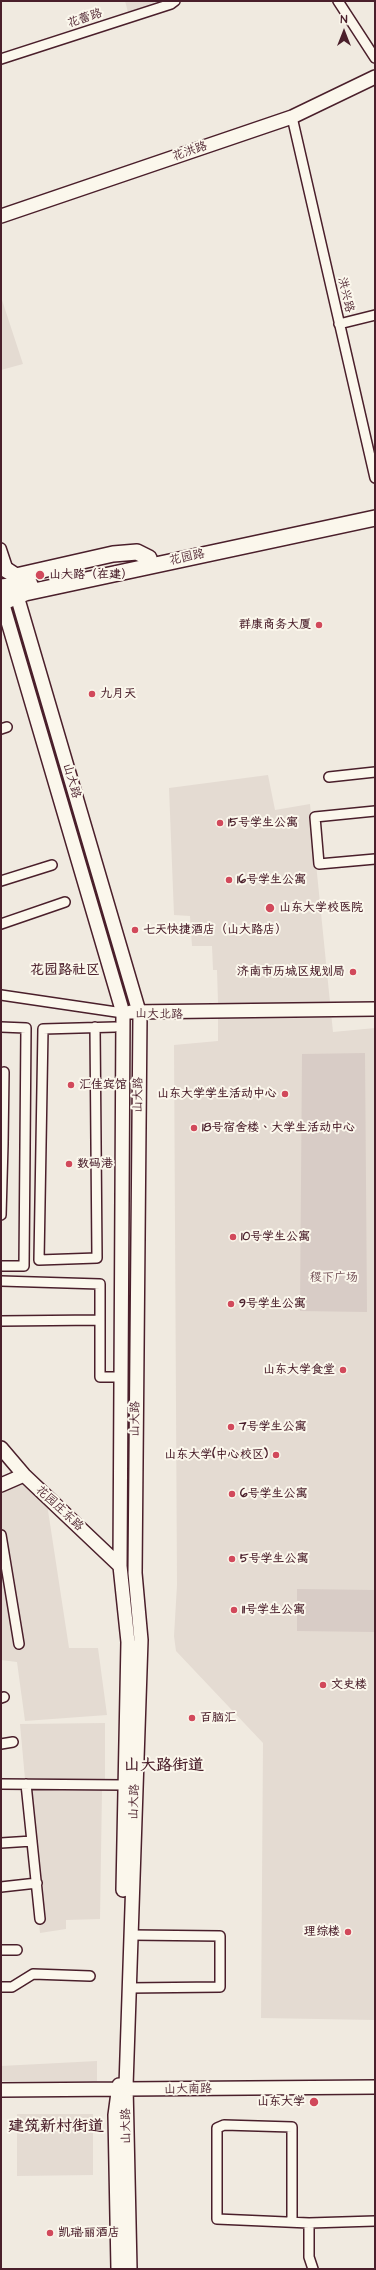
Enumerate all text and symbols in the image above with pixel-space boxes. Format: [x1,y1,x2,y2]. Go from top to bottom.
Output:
street label: 花蕾路 [66,7,104,31]
north arrow [324,12,364,52]
text: N [341,12,347,27]
street label: 花洪路 [171,139,209,165]
street label: 洪兴路 [334,276,356,314]
street label: 花园路 [168,547,206,569]
place label: 山大路（在建） [49,568,133,582]
marker: 山大路（在建） [34,569,46,581]
place label: 群康商务大厦 [239,618,311,632]
marker: 群康商务大厦 [314,620,324,630]
place label: 九月天 [100,687,136,701]
marker: 九月天 [87,689,97,699]
street label: 山大路 [59,762,83,800]
place label: 15号学生公寓 [228,816,298,830]
marker: 15号学生公寓 [215,818,225,828]
place label: 16号学生公寓 [237,873,306,887]
marker: 16号学生公寓 [224,875,234,885]
place label: 山东大学校医院 [279,901,363,915]
marker: 山东大学校医院 [264,902,276,914]
place label: 七天快捷酒店（山大路店） [143,923,287,937]
marker: 七天快捷酒店（山大路店） [130,925,140,935]
district label: 花园路社区 [30,963,100,979]
place label: 济南市历城区规划局 [237,965,345,979]
marker: 济南市历城区规划局 [348,967,358,977]
street label: 山大北路 [135,1007,183,1023]
street label: 山大路 [131,1077,147,1113]
place label: 汇佳宾馆 [79,1078,127,1092]
marker: 汇佳宾馆 [66,1080,76,1090]
place label: 山东大学学生活动中心 [157,1087,277,1101]
marker: 山东大学学生活动中心 [280,1089,290,1099]
place label: 18号宿舍楼、大学生活动中心 [202,1121,355,1135]
marker: 18号宿舍楼、大学生活动中心 [189,1123,199,1133]
place label: 数码港 [77,1157,113,1171]
marker: 数码港 [64,1159,74,1169]
place label: 10号学生公寓 [241,1230,310,1244]
marker: 10号学生公寓 [228,1232,238,1242]
park label: 稷下广场 [310,1271,358,1285]
place label: 9号学生公寓 [239,1297,306,1311]
marker: 9号学生公寓 [226,1299,236,1309]
place label: 山东大学食堂 [263,1363,335,1377]
marker: 山东大学食堂 [338,1365,348,1375]
street label: 山大路 [128,1401,144,1437]
place label: 7号学生公寓 [239,1420,306,1434]
marker: 7号学生公寓 [226,1422,236,1432]
place label: 山东大学(中心校区) [164,1448,268,1462]
marker: 山东大学(中心校区) [271,1450,281,1460]
street label: 花园庄东路 [32,1483,86,1535]
place label: 6号学生公寓 [240,1487,308,1501]
marker: 6号学生公寓 [227,1489,237,1499]
place label: 5号学生公寓 [240,1552,308,1566]
marker: 5号学生公寓 [227,1554,237,1564]
place label: 11号学生公寓 [242,1603,305,1617]
marker: 11号学生公寓 [229,1605,239,1615]
place label: 文史楼 [331,1678,367,1692]
marker: 文史楼 [318,1680,328,1690]
place label: 百脑汇 [200,1711,236,1725]
marker: 百脑汇 [187,1713,197,1723]
district label: 山大路街道 [124,1757,204,1777]
street label: 山大路 [127,1784,143,1820]
place label: 理综楼 [304,1925,340,1939]
marker: 理综楼 [343,1927,353,1937]
street label: 山大南路 [164,2082,212,2098]
place label: 山东大学 [257,2095,305,2109]
marker: 山东大学 [308,2096,320,2108]
street label: 山大路 [119,2108,135,2144]
district label: 建筑新村街道 [8,2118,104,2138]
place label: 凯瑞·丽酒店 [58,2226,120,2240]
marker: 凯瑞·丽酒店 [45,2228,55,2238]

